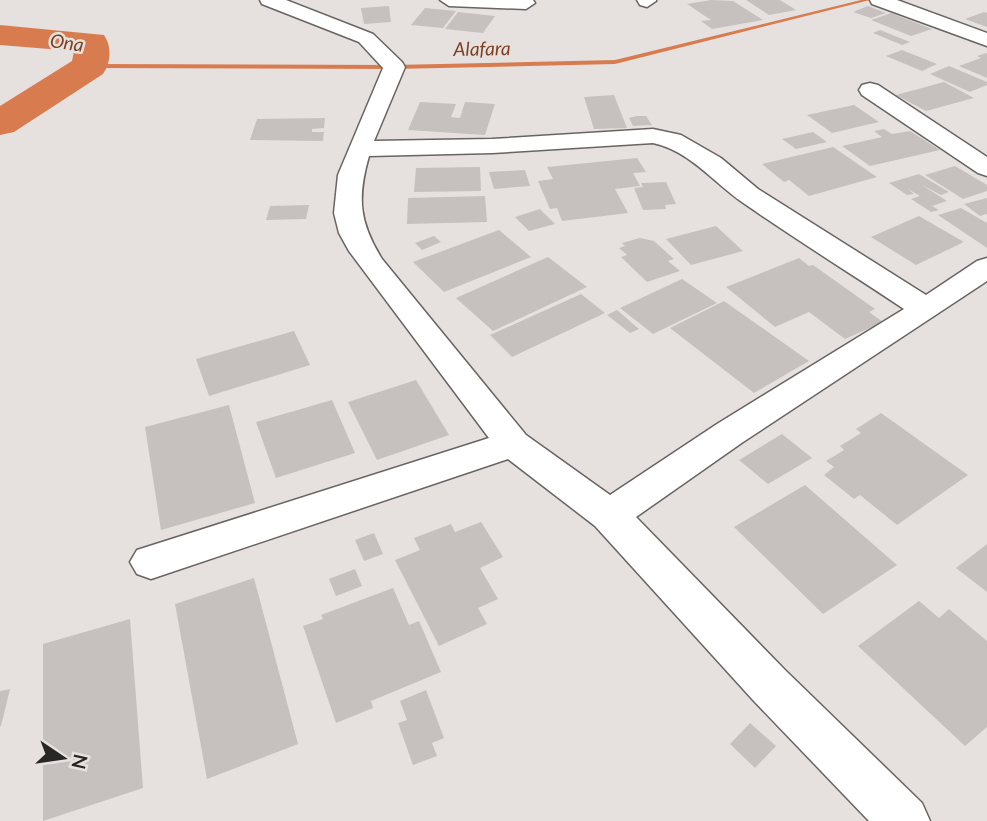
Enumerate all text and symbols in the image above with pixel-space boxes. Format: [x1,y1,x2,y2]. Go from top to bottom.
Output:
water label: Ona [49,28,85,56]
water label: Alafara [452,36,511,60]
north arrow [28,723,98,793]
text: N [67,752,93,772]

